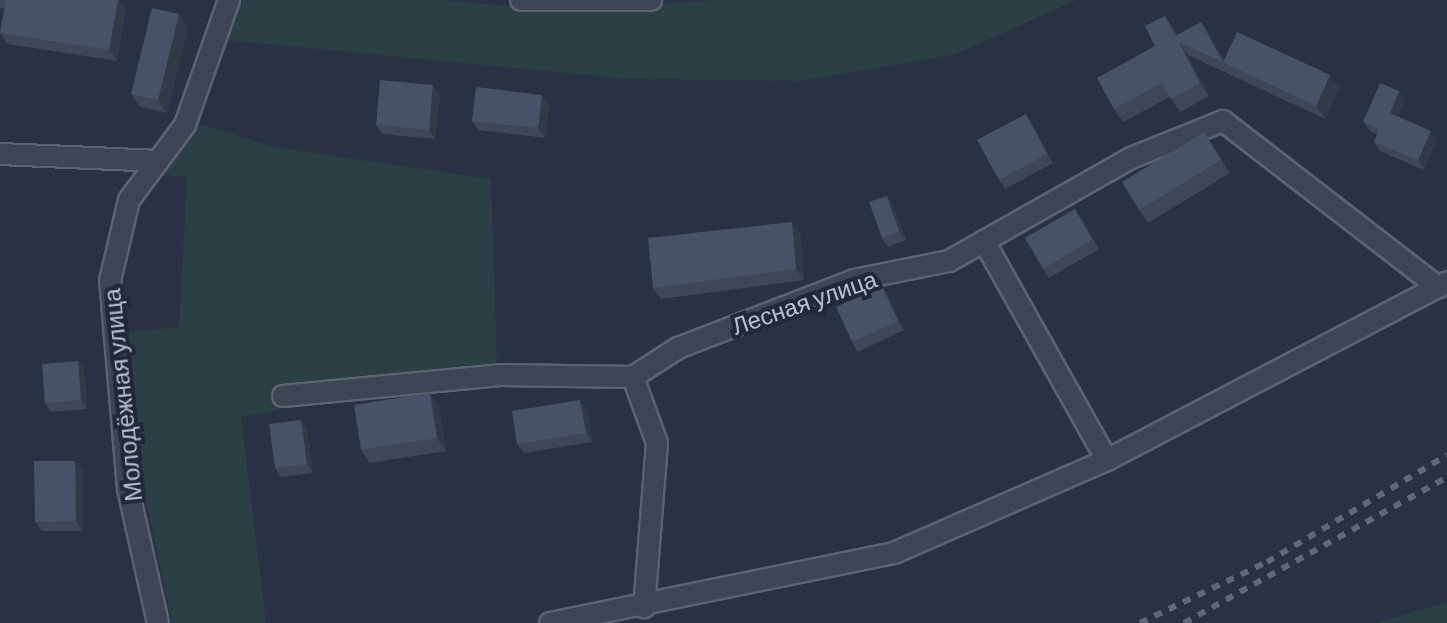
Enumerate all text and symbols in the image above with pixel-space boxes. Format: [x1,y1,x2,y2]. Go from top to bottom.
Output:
street label: Лесная улица [728,264,880,340]
street label: Молодёжная улица [96,287,148,503]

